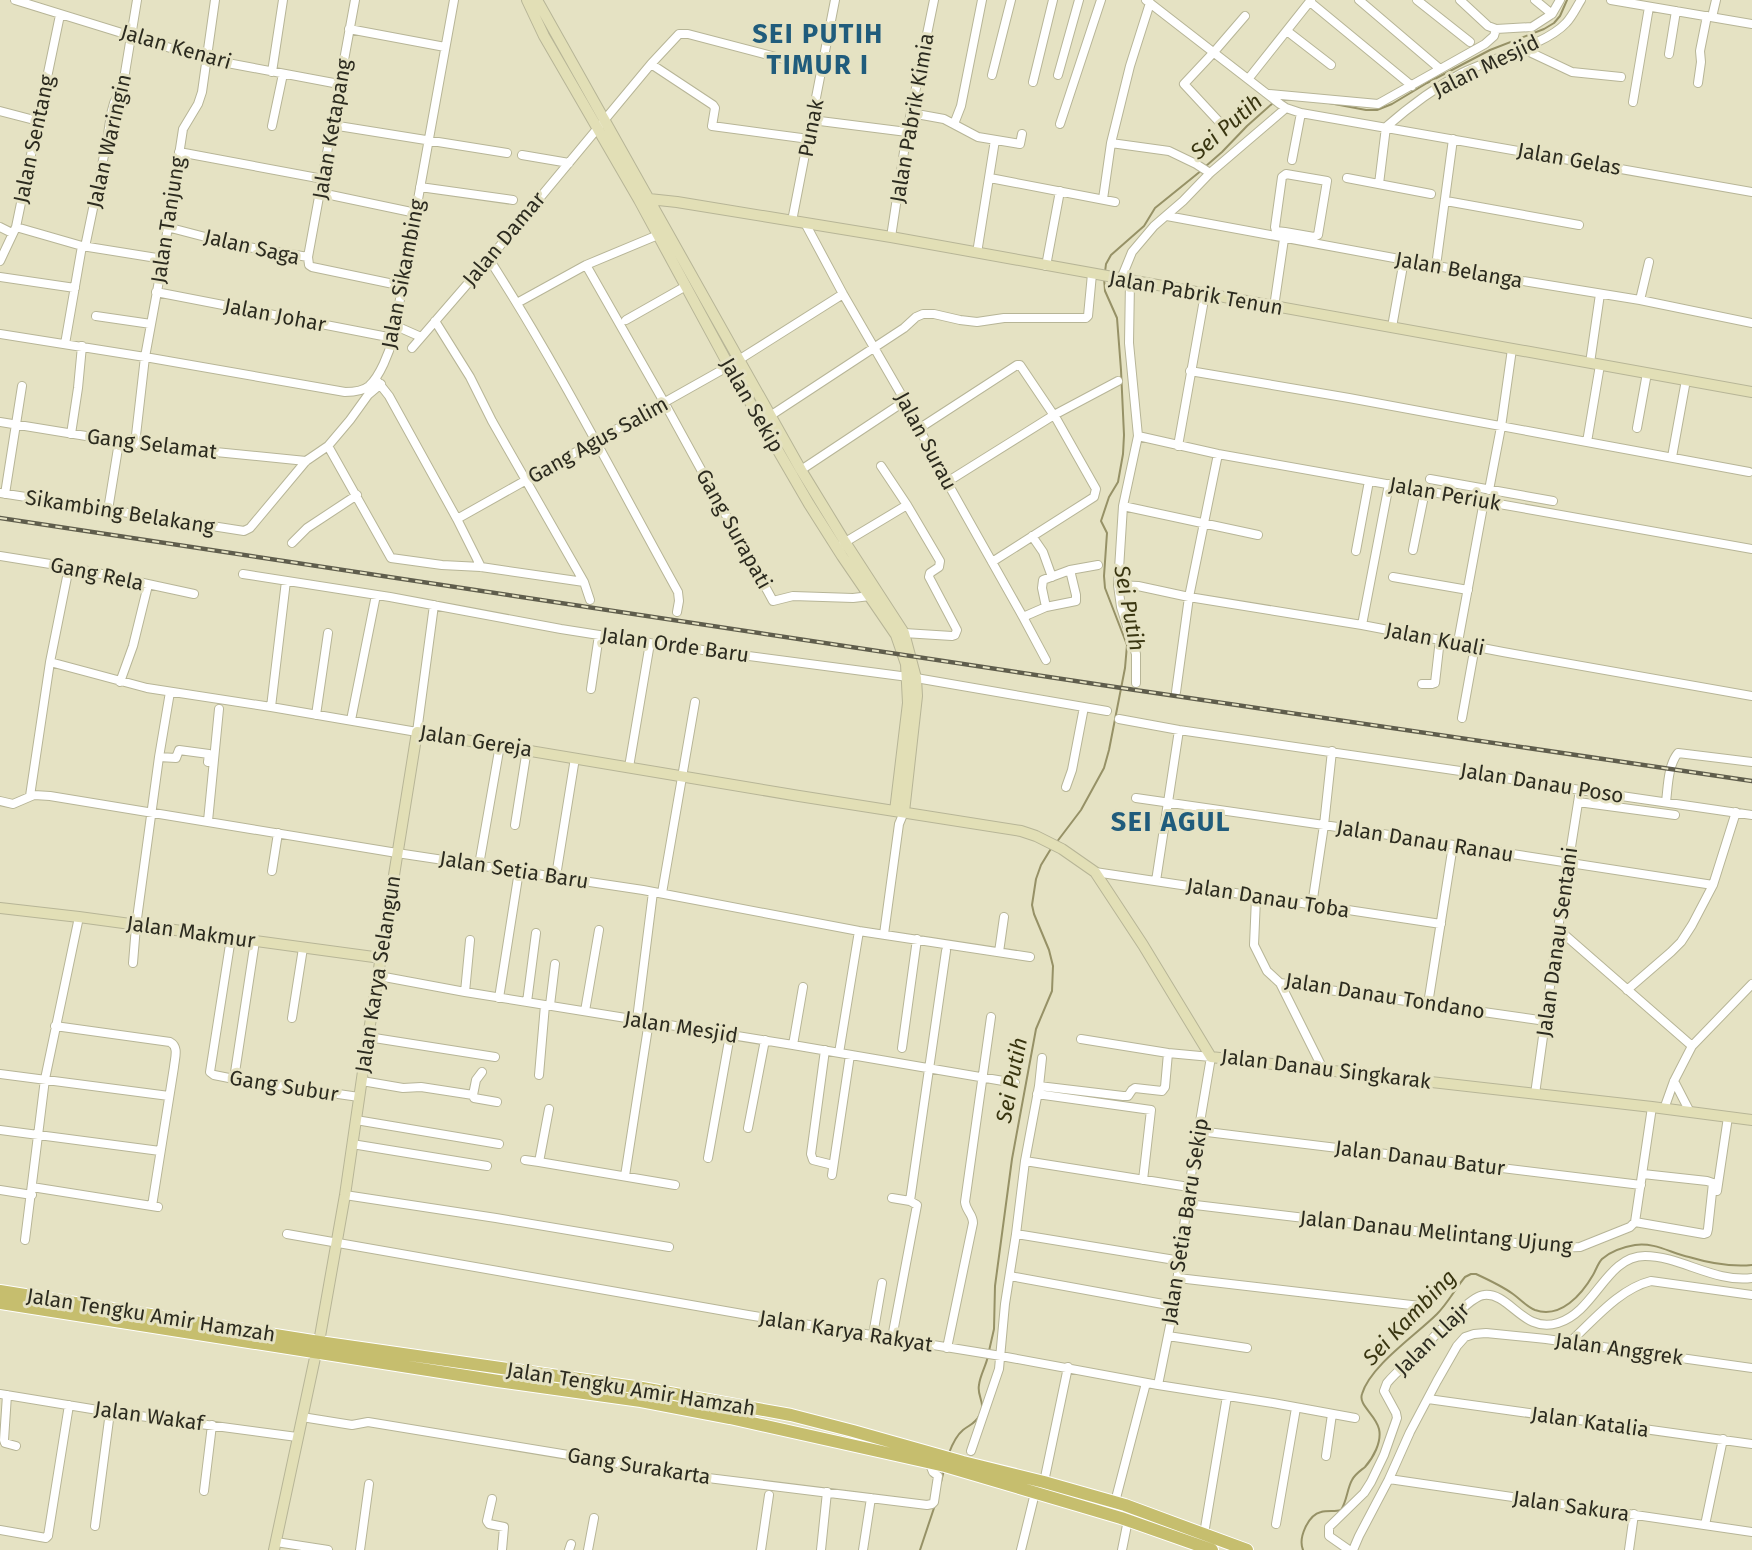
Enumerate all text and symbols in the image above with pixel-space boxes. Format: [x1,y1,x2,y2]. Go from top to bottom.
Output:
district label: SEI PUTIH TIMUR I [752,18,884,81]
street label: Jalan Kenari [118,19,234,75]
street label: Jalan Mesjid [1429,29,1543,103]
street label: Jalan Pabrik Kimia [884,31,940,205]
street label: Jalan Ketapang [307,57,357,201]
street label: Jalan Waringin [81,72,137,210]
street label: Jalan Sentang [8,73,60,205]
water label: Sei Putih [1184,88,1268,166]
street label: Punak [793,97,829,159]
street label: Jalan Gelas [1515,137,1623,181]
street label: Jalan Tanjung [145,155,191,285]
street label: Jalan Damar [457,187,551,291]
street label: Jalan Sikambing [376,197,430,351]
street label: Jalan Saga [202,223,302,271]
street label: Jalan Belanga [1393,246,1525,294]
street label: Jalan Pabrik Tenun [1107,265,1285,321]
street label: Jalan Johar [222,292,328,338]
street label: Jalan Sekip [714,353,790,457]
street label: Jalan Surau [889,387,963,495]
street label: Gang Agus Salim [523,391,673,489]
street label: Gang Selamat [85,423,219,465]
street label: Gang Surapati [690,464,778,594]
street label: Jalan Periuk [1387,471,1503,517]
street label: Sikambing Belakang [24,484,217,540]
street label: Gang Rela [48,551,146,597]
water label: Sei Putih [1108,562,1151,653]
street label: Jalan Kuali [1383,617,1487,661]
street label: Jalan Orde Baru [599,622,751,668]
street label: Jalan Gereja [418,719,534,763]
street label: Jalan Danau Poso [1458,757,1626,809]
district label: SEI AGUL [1111,806,1231,838]
street label: Jalan Danau Ranau [1335,814,1515,868]
street label: Jalan Setia Baru [437,845,591,895]
street label: Jalan Danau Sentani [1531,845,1583,1039]
street label: Jalan Danau Toba [1185,872,1351,924]
street label: Jalan Karya Selangun [350,873,406,1075]
street label: Jalan Makmur [125,910,257,954]
street label: Jalan Danau Tondano [1283,967,1487,1025]
street label: Jalan Mesjid [622,1005,740,1049]
water label: Sei Putih [990,1035,1033,1126]
street label: Jalan Danau Singkarak [1220,1043,1433,1095]
street label: Gang Subur [228,1065,340,1107]
street label: Jalan Setia Baru Sekip [1156,1116,1214,1326]
street label: Jalan Danau Batur [1333,1135,1507,1181]
street label: Jalan Danau Melintang Ujung [1298,1205,1574,1259]
water label: Sei Kambing [1356,1264,1462,1372]
street label: Jalan Tengku Amir Hamzah [25,1282,277,1348]
street label: Jalan Llajr [1389,1297,1475,1381]
street label: Jalan Karya Rakyat [757,1304,935,1358]
street label: Jalan Anggrek [1553,1327,1685,1371]
street label: Jalan Tengku Amir Hamzah [505,1356,757,1422]
street label: Jalan Wakaf [93,1395,207,1437]
street label: Jalan Katalia [1529,1401,1651,1443]
street label: Gang Surakarta [565,1442,713,1490]
street label: Jalan Sakura [1511,1485,1631,1527]

